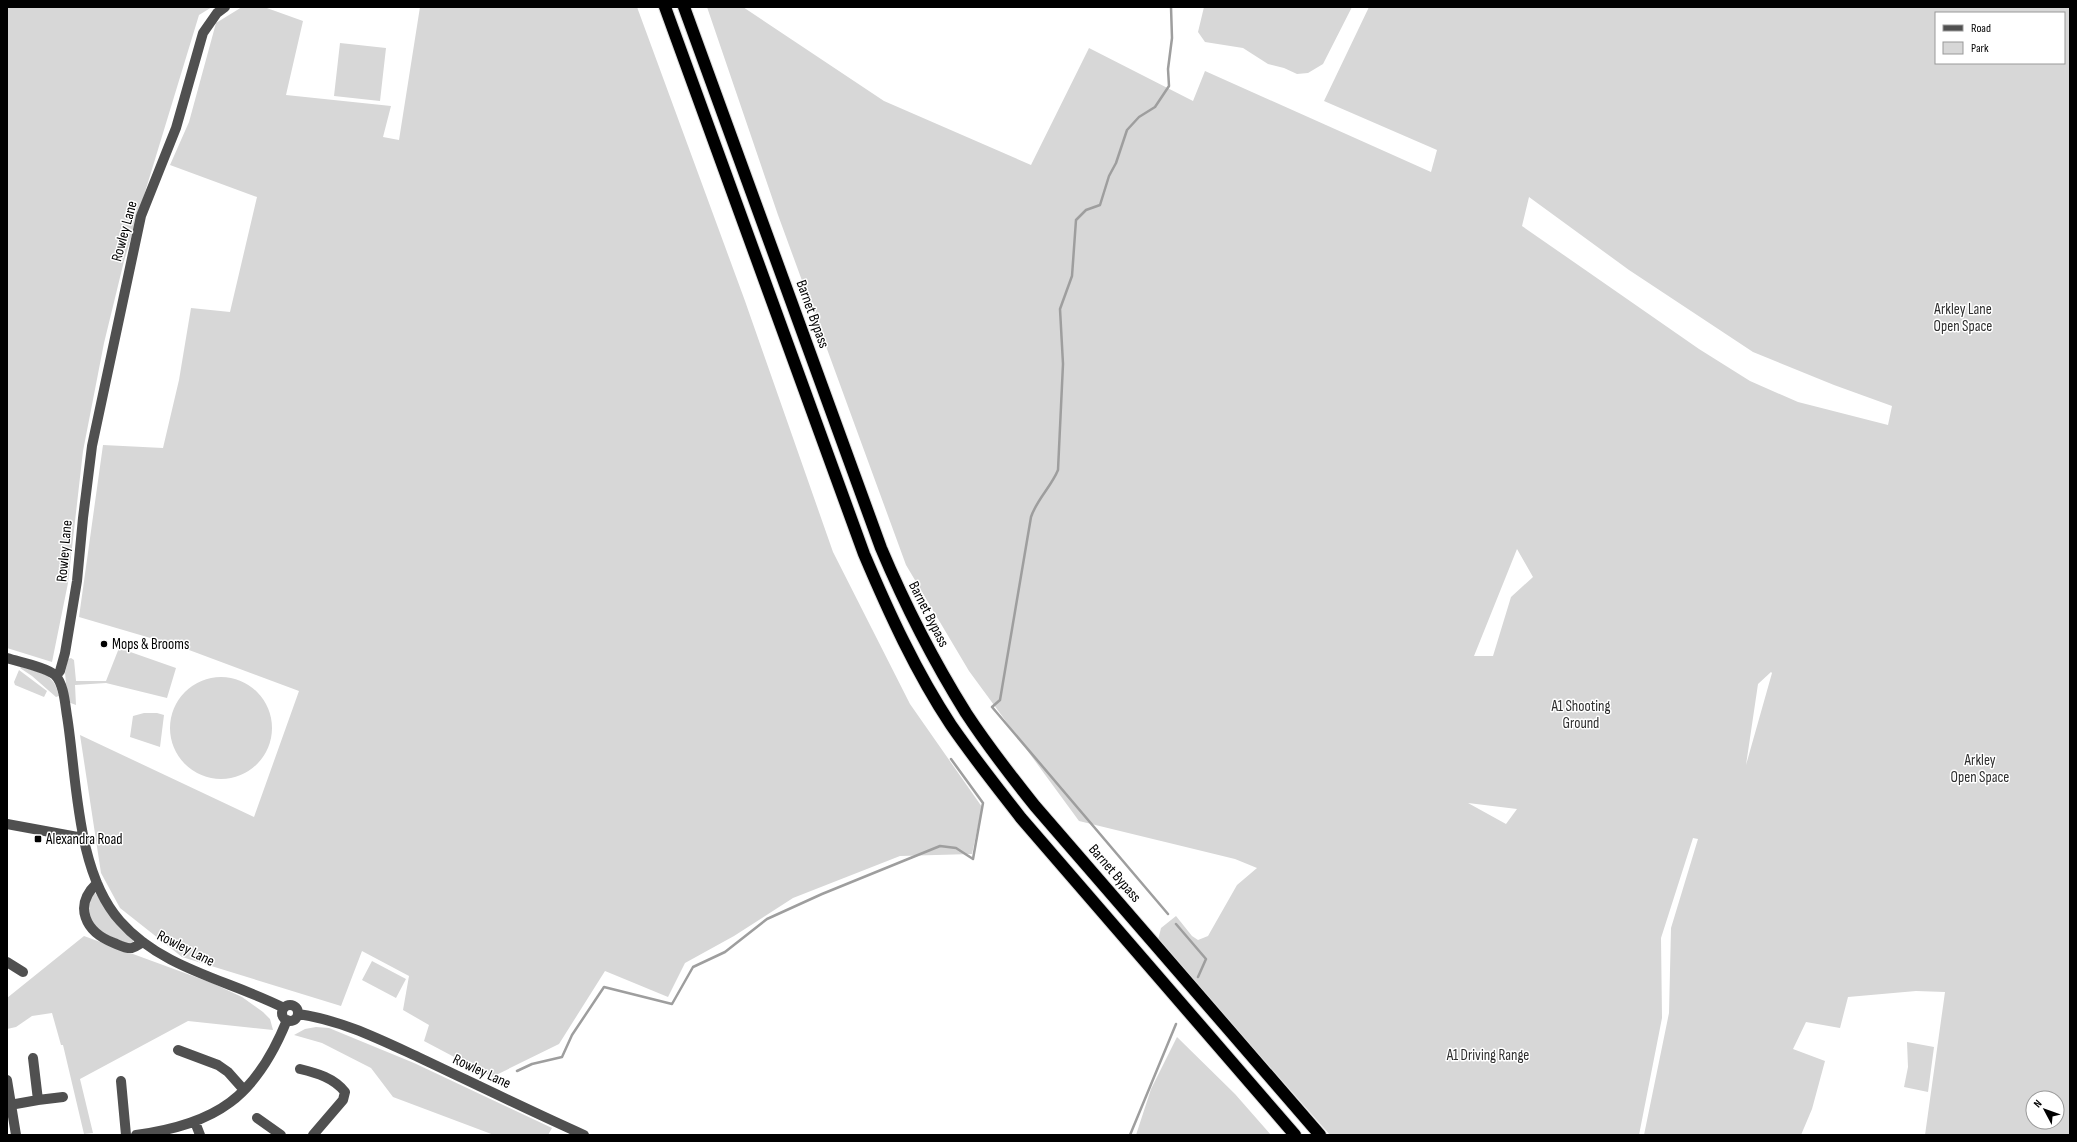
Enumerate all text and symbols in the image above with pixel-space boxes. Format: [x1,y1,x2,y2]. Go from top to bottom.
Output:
legend [1935,12,2065,64]
text: Road [1971,21,1991,36]
text: Park [1971,41,1989,56]
street label: Rowley Lane [107,199,142,264]
street label: Barnet Bypass [791,278,834,351]
park label: Arkley Lane Open Space [1933,300,1992,336]
street label: Rowley Lane [52,519,77,583]
street label: Barnet Bypass [904,578,953,650]
place label: Mops & Brooms [112,635,189,654]
marker: Mops & Brooms [99,639,109,649]
park label: A1 Shooting Ground [1550,697,1611,733]
park label: Arkley Open Space [1951,751,2009,787]
place label: Alexandra Road [45,830,122,849]
marker: Alexandra Road [33,834,43,844]
street label: Barnet Bypass [1084,840,1145,906]
street label: Rowley Lane [154,926,218,971]
park label: A1 Driving Range [1446,1046,1529,1065]
street label: Rowley Lane [450,1050,514,1093]
north arrow [2025,1090,2065,1130]
text: N [2031,1097,2045,1110]

